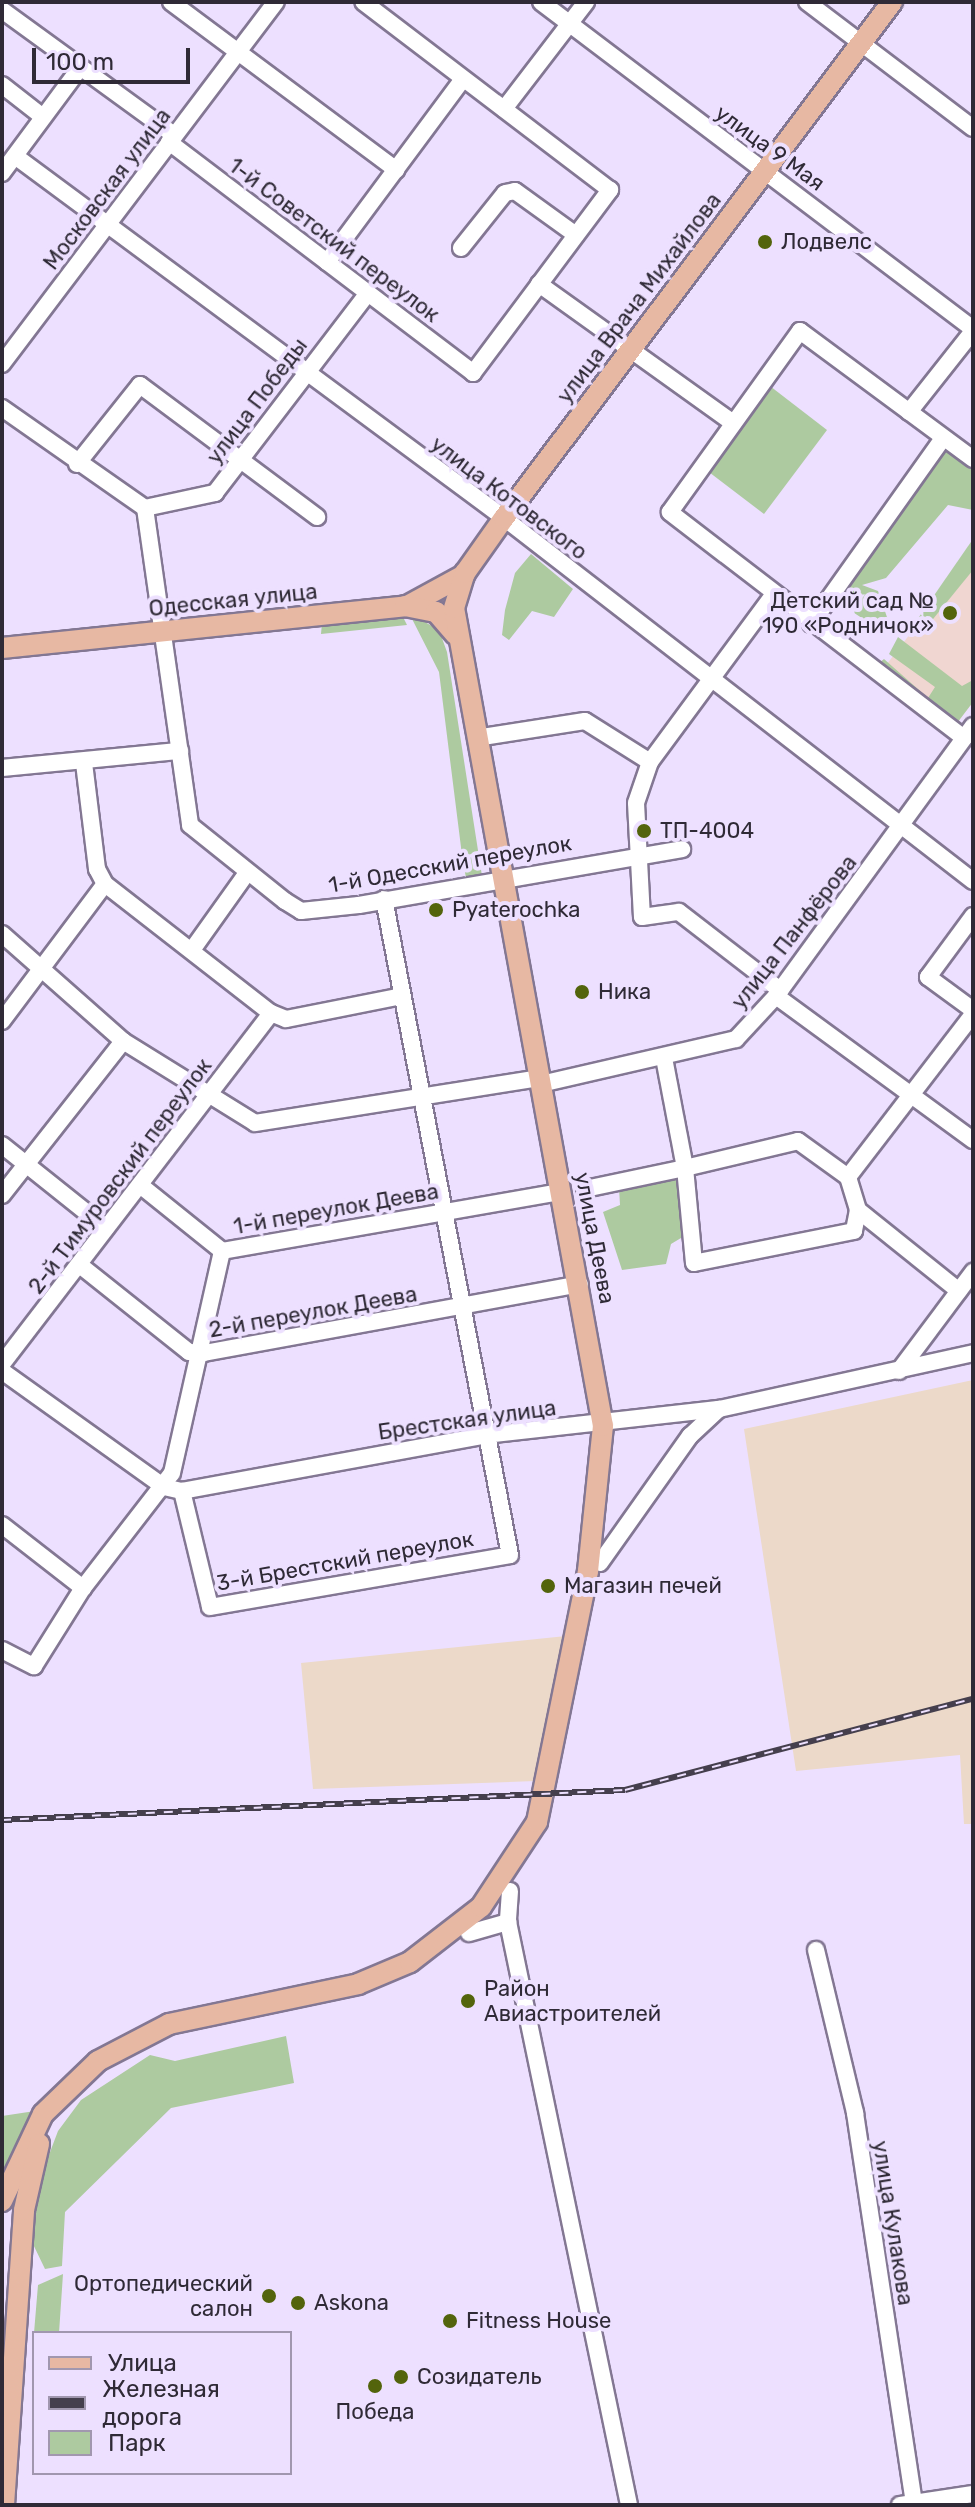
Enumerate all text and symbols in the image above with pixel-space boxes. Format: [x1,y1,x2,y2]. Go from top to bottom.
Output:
scale bar [36,32,194,82]
text: 100 m [46,48,114,76]
street label: улица 9 Мая [710,99,830,197]
street label: Московская улица [38,103,176,275]
street label: 1-й Советский переулок [223,152,445,328]
street label: улица Врача Михайлова [551,188,727,408]
place label: Лодвелс [781,229,872,255]
marker: Лодвелс [756,233,774,251]
street label: улица Победы [201,333,313,469]
street label: улица Котовского [426,431,592,565]
street label: Одесская улица [147,578,319,622]
place label: Детский сад № 190 «Родничок» [762,587,934,638]
marker: Детский сад № 190 «Родничок» [941,604,959,622]
place label: ТП-4004 [660,818,754,844]
marker: ТП-4004 [635,822,653,840]
street label: 1-й Одесский переулок [326,830,574,898]
street label: улица Панфёрова [726,850,862,1014]
place label: Pyaterochka [452,897,580,923]
marker: Pyaterochka [427,901,445,919]
place label: Ника [598,979,651,1005]
marker: Ника [573,983,591,1001]
street label: 2-й Тимуровский переулок [23,1053,217,1299]
street label: улица Деева [569,1170,621,1306]
street label: 1-й переулок Деева [231,1178,441,1240]
street label: 2-й переулок Деева [207,1281,419,1343]
street label: Брестская улица [376,1394,558,1446]
street label: 3-й Брестский переулок [214,1525,476,1597]
place label: Магазин печей [564,1573,722,1599]
marker: Магазин печей [539,1577,557,1595]
place label: Район Авиастроителей [484,1975,661,2026]
marker: Район Авиастроителей [459,1992,477,2010]
street label: улица Кулакова [867,2139,919,2307]
place label: Ортопедический салон [74,2270,253,2322]
marker: Ортопедический салон [260,2287,278,2305]
place label: Askona [314,2290,389,2316]
marker: Askona [289,2294,307,2312]
place label: Fitness House [466,2308,611,2334]
marker: Fitness House [441,2312,459,2330]
legend [32,2331,292,2475]
text: Улица [108,2349,177,2377]
place label: Созидатель [417,2364,542,2390]
marker: Созидатель [392,2368,410,2386]
text: Железная дорога [102,2375,220,2431]
marker: Победа [366,2377,384,2395]
place label: Победа [336,2399,414,2425]
text: Парк [108,2429,166,2457]

